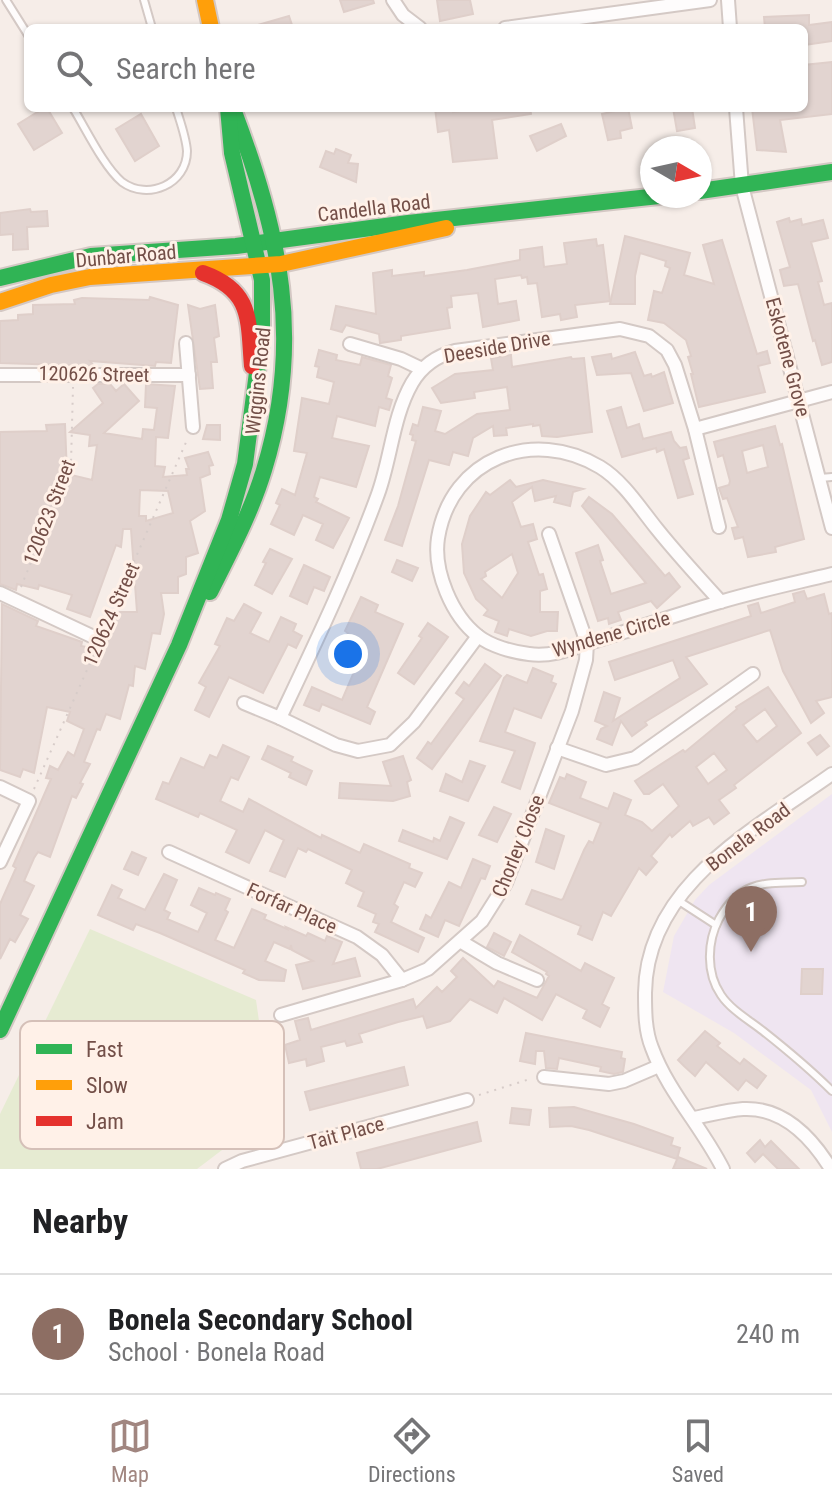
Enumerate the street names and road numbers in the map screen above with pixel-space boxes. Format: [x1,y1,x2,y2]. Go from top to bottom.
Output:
street label: Candella Road [316,189,432,227]
street label: Dunbar Road [75,240,177,272]
street label: Eskotene Grove [761,295,815,419]
street label: Wiggins Road [240,326,276,436]
street label: Deeside Drive [442,326,552,368]
street label: 120626 Street [38,361,150,387]
street label: 120623 Street [18,456,80,568]
street label: 120624 Street [78,558,145,669]
street label: Wyndene Circle [549,606,673,662]
street label: Chorley Close [487,791,549,901]
street label: Bonela Road [701,798,795,876]
street label: Forfar Place [243,877,341,939]
street label: Tait Place [305,1111,387,1155]

